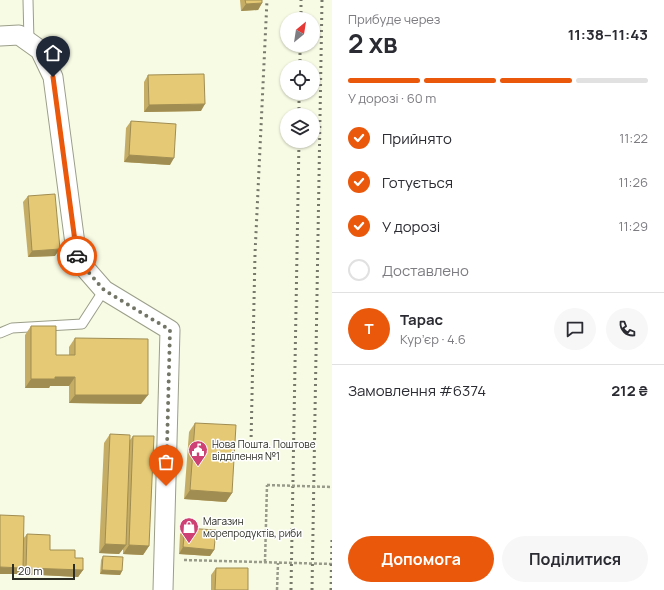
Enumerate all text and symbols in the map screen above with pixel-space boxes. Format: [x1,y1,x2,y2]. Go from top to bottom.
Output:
text: Прибуде через [348,10,440,28]
north arrow [280,12,320,52]
map controls [280,12,320,148]
text: 11:38–11:43 [568,24,648,45]
text: 2 хв [348,25,398,61]
pin [36,36,70,77]
icon: home [42,42,64,64]
button: locate [280,60,320,100]
text: У дорозі · 60 m [348,89,436,107]
button: layers [280,108,320,148]
icon: check [348,127,370,149]
text: Прийнято [382,128,452,149]
text: 11:22 [619,129,648,147]
icon: check [348,171,370,193]
text: Готується [382,172,453,193]
text: 11:26 [618,173,648,191]
icon: check [348,215,370,237]
text: У дорозі [382,216,440,237]
text: 11:29 [618,217,648,235]
courier [57,236,97,276]
icon: car [66,245,88,267]
text: Доставлено [382,260,469,281]
button: chat [554,308,596,350]
button: phone [606,308,648,350]
text: Тарас [400,309,443,330]
text: Т [364,318,374,339]
text: Кур’єр · 4.6 [400,330,466,348]
text: Замовлення #6374 [348,380,486,401]
text: 212 ₴ [611,380,648,401]
place label: Нова Пошта. Поштове відділення №1 [212,437,316,463]
public building icon: Нова Пошта. Поштове відділення №1 [187,439,209,467]
pin [149,445,183,486]
icon: bag [155,451,177,473]
place label: Магазин морепродуктів, риби [203,514,302,540]
shop icon: Магазин морепродуктів, риби [178,516,200,544]
button: Допомога [348,536,494,582]
button: Поділитися [502,536,648,582]
scale bar [12,562,75,581]
text: 20 m [18,563,43,578]

